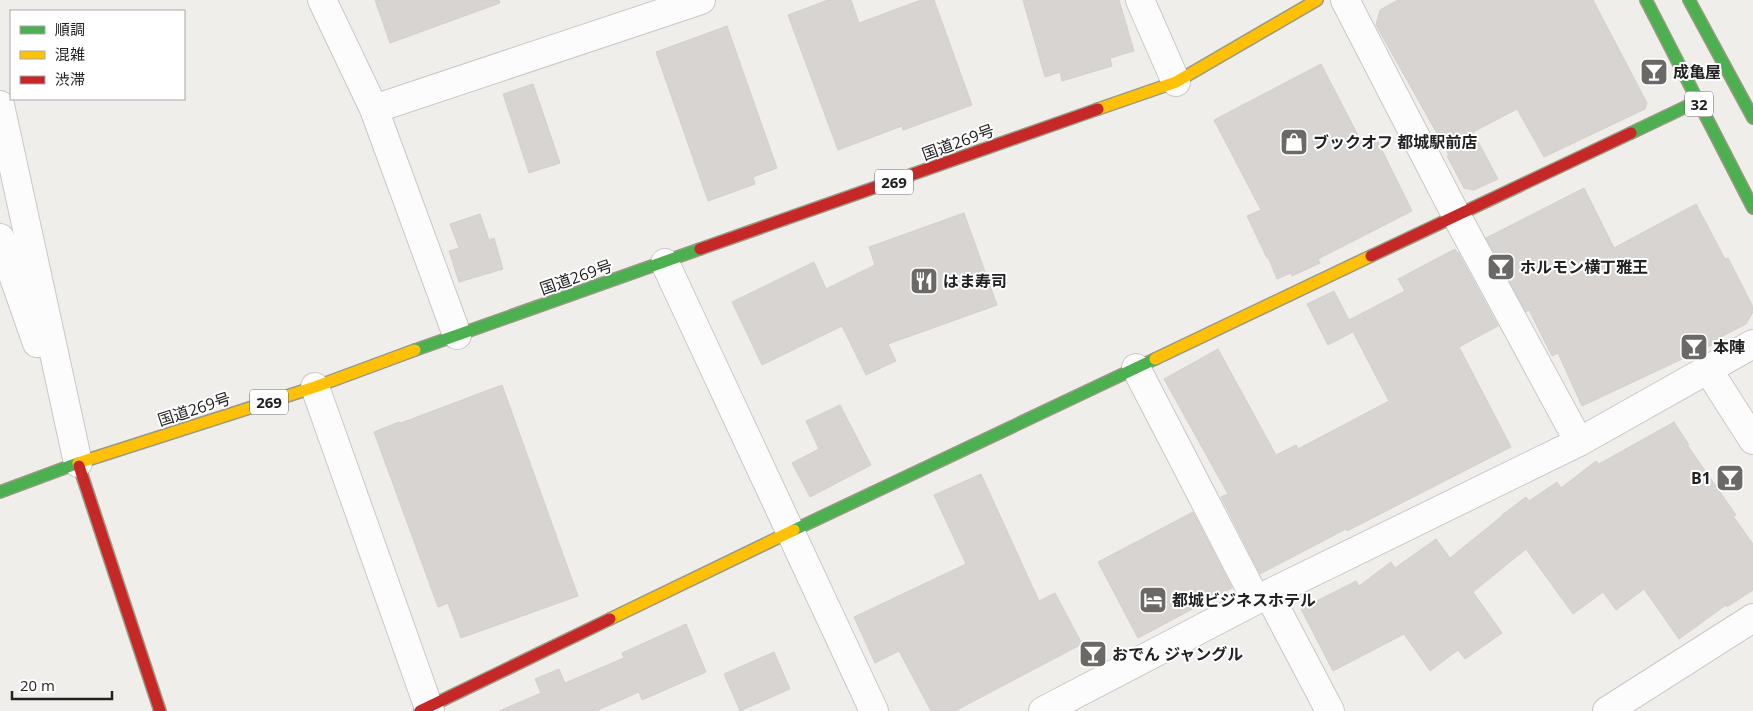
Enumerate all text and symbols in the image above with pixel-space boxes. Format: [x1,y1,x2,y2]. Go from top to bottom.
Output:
legend [10,10,185,100]
text: 順調 [55,19,85,39]
text: 混雑 [55,44,85,64]
bar icon: 成亀屋 [1639,57,1669,87]
place label: 成亀屋 [1673,61,1721,83]
text: 渋滞 [55,69,85,89]
road number: 32 [1685,92,1713,116]
street label: 国道269号 [919,119,997,165]
shop icon: ブックオフ 都城駅前店 [1279,127,1309,157]
place label: ブックオフ 都城駅前店 [1313,131,1477,153]
road number: 269 [875,170,913,194]
bar icon: ホルモン横丁雅王 [1486,252,1516,282]
street label: 国道269号 [537,254,615,300]
place label: ホルモン横丁雅王 [1520,256,1648,278]
restaurant icon: はま寿司 [909,266,939,296]
place label: はま寿司 [943,270,1007,292]
bar icon: 本陣 [1679,332,1709,362]
place label: 本陣 [1713,336,1745,358]
street label: 国道269号 [155,387,233,431]
road number: 269 [250,390,288,414]
bar icon: B1 [1715,463,1745,493]
place label: B1 [1691,467,1711,489]
hotel icon: 都城ビジネスホテル [1138,585,1168,615]
place label: 都城ビジネスホテル [1172,589,1316,611]
bar icon: おでん ジャングル [1078,639,1108,669]
place label: おでん ジャングル [1112,643,1243,665]
scale bar [12,668,112,700]
text: 20 m [20,675,55,695]

